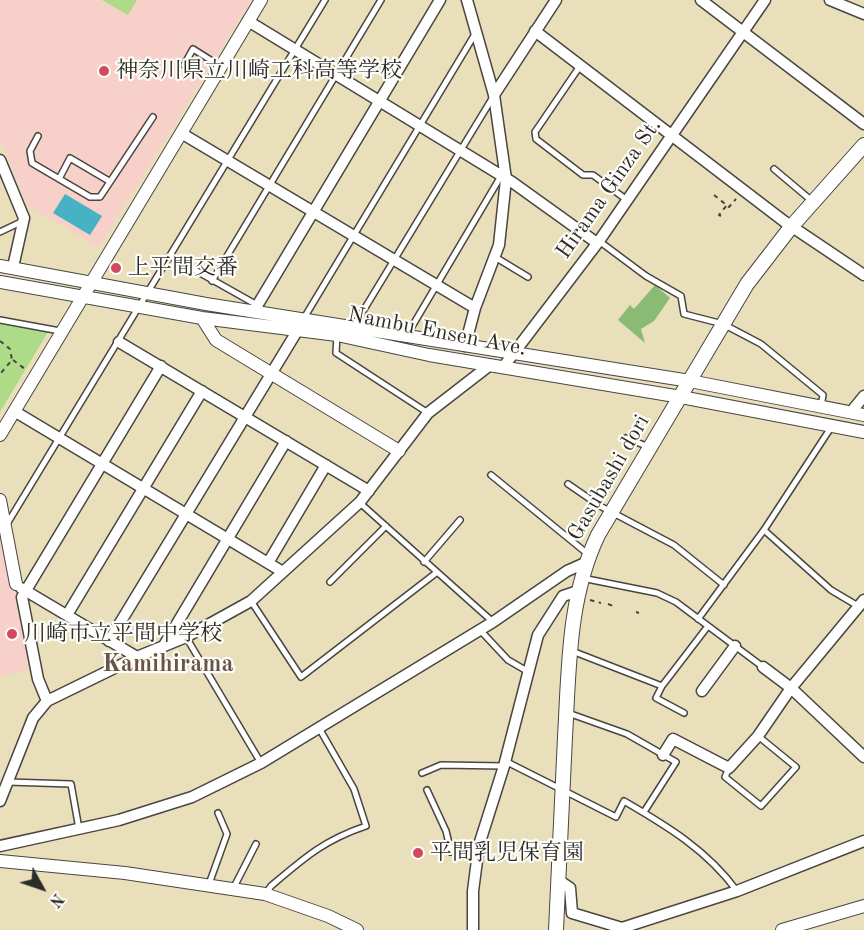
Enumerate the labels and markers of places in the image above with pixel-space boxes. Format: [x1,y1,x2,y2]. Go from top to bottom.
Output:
place label: 神奈川県立川崎工科高等学校 [116,58,402,84]
marker: 神奈川県立川崎工科高等学校 [97,64,111,78]
place label: 上平間交番 [128,255,238,281]
marker: 上平間交番 [109,261,123,275]
place label: 川崎市立平間中学校 [24,621,222,647]
marker: 川崎市立平間中学校 [5,627,19,641]
place label: 平間乳児保育園 [430,840,584,866]
marker: 平間乳児保育園 [411,846,425,860]

